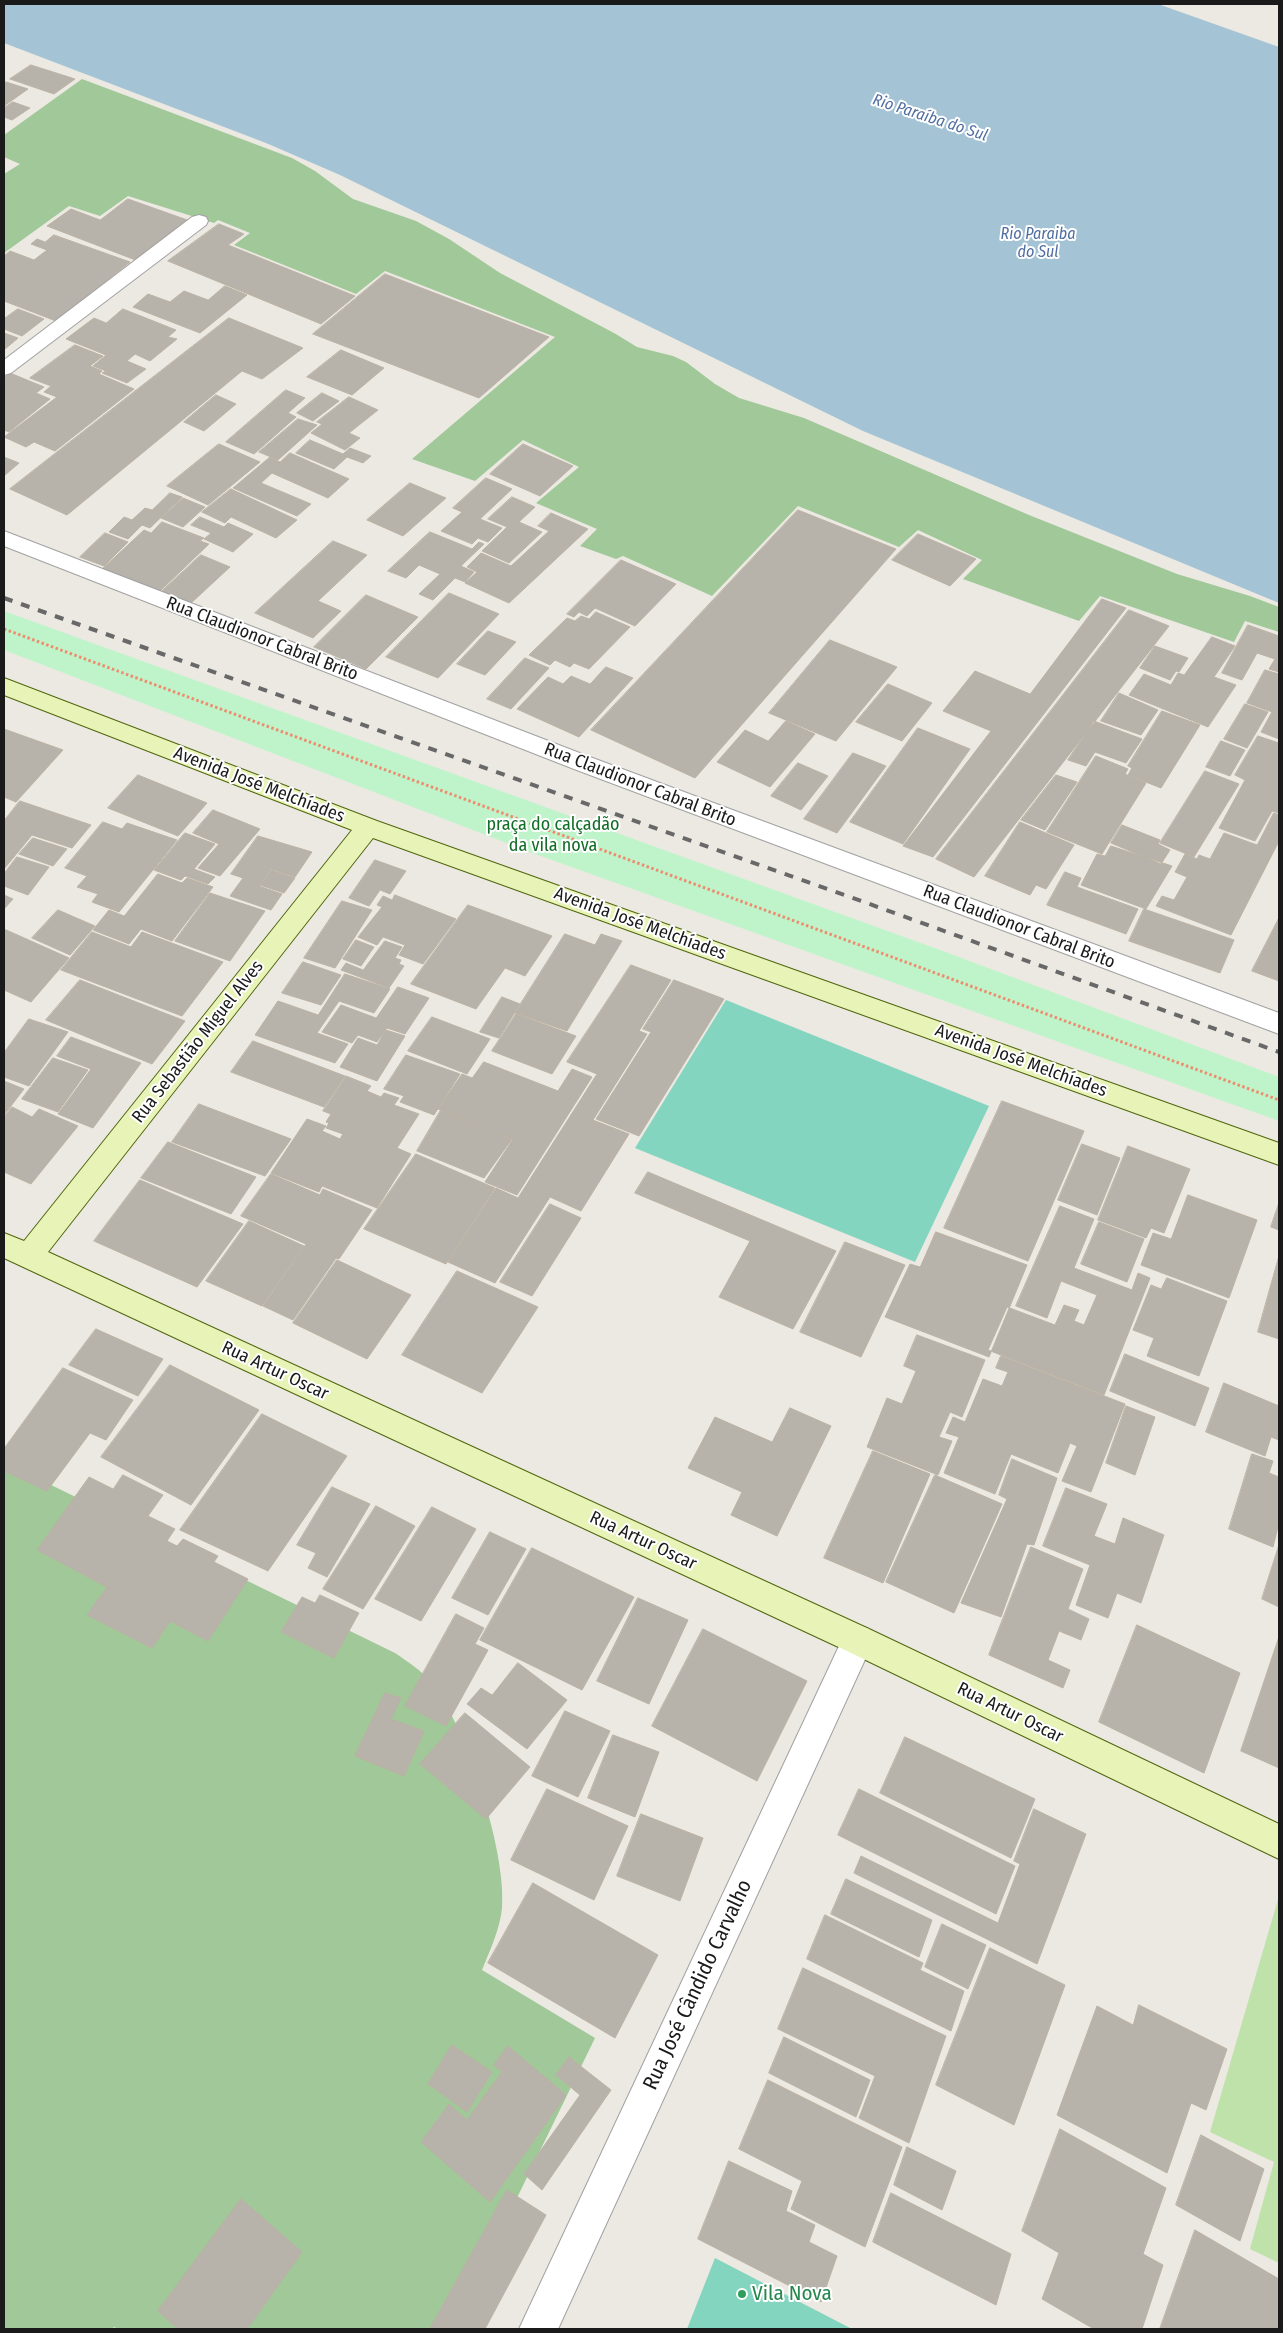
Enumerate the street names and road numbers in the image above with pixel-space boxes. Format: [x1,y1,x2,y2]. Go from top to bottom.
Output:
street label: Rua Claudionor Cabral Brito [163,592,361,686]
street label: Rua Claudionor Cabral Brito [541,738,739,832]
street label: Avenida José Melchíades [170,742,348,828]
street label: Rua Claudionor Cabral Brito [920,880,1118,974]
street label: Avenida José Melchíades [551,883,729,965]
street label: Rua Sebastião Miguel Alves [128,956,268,1128]
street label: Avenida José Melchíades [932,1020,1110,1102]
street label: Rua Artur Oscar [218,1337,332,1405]
street label: Rua Artur Oscar [586,1507,700,1575]
street label: Rua Artur Oscar [953,1678,1067,1748]
street label: Rua José Cândido Carvalho [638,1876,758,2094]

